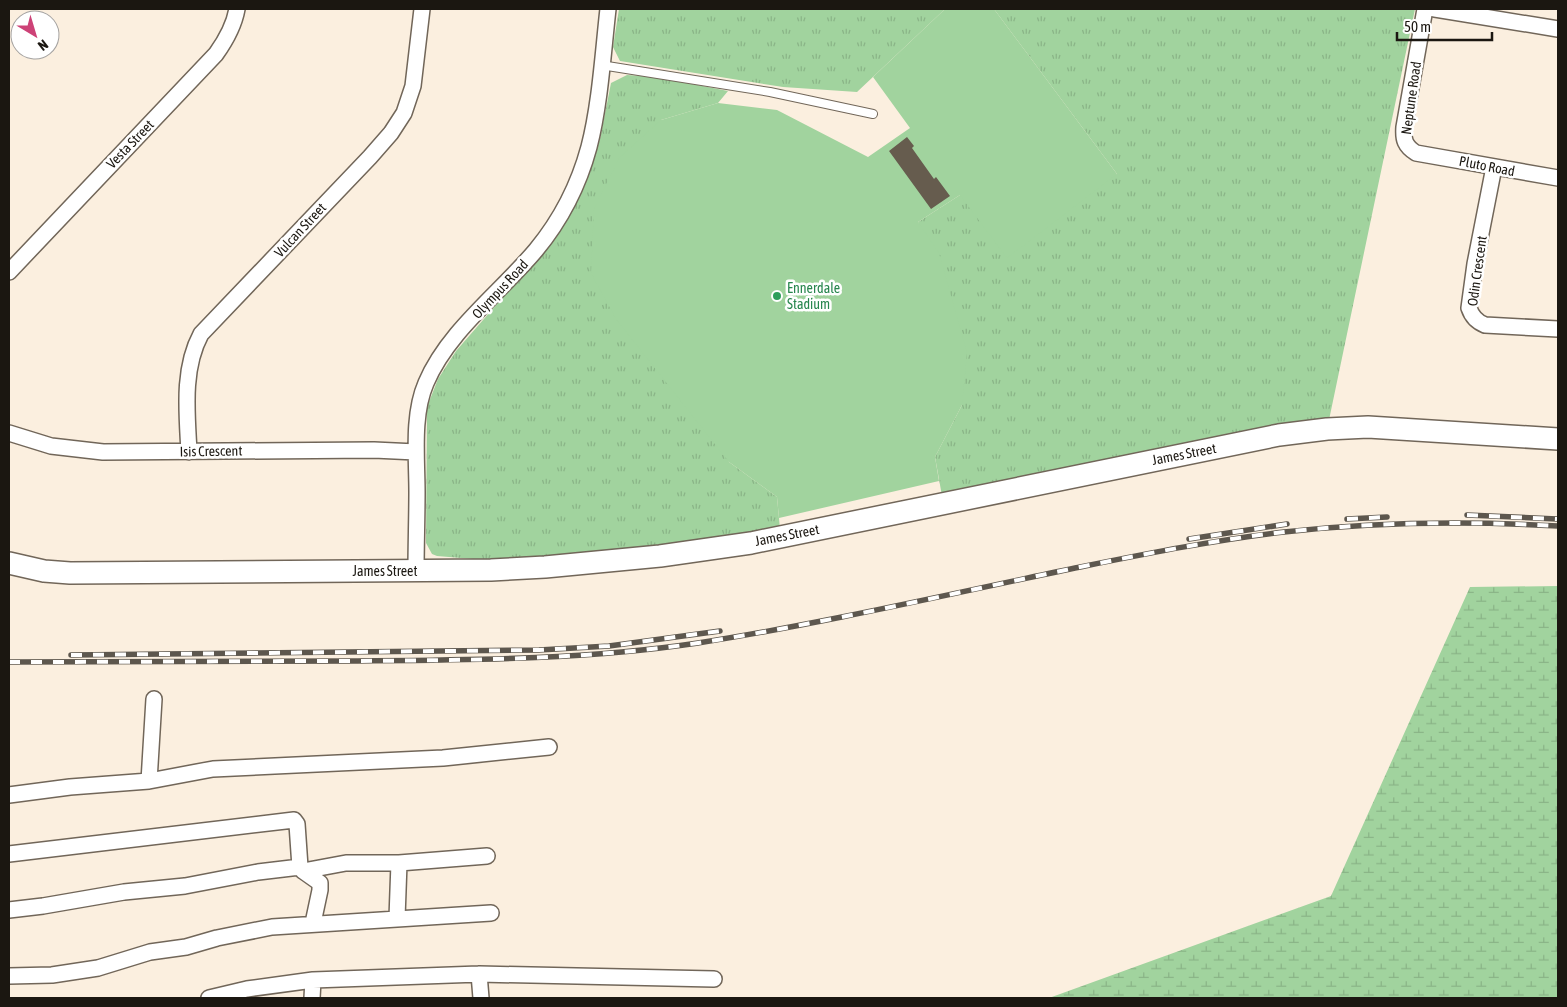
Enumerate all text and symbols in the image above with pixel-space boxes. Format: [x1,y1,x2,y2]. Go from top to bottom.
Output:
north arrow [10,10,60,60]
scale bar [1397,10,1492,42]
text: 50 m [1404,18,1431,35]
text: N [35,36,51,54]
street label: Neptune Road [1398,60,1424,136]
street label: Vesta Street [103,117,157,171]
street label: Pluto Road [1458,153,1516,179]
street label: Vulcan Street [271,200,329,260]
street label: Odin Crescent [1464,235,1490,307]
street label: Olympus Road [469,256,531,322]
place label: Ennerdale Stadium [787,280,840,312]
marker: Ennerdale Stadium [771,290,783,302]
street label: James Street [1151,440,1217,468]
street label: Isis Crescent [180,442,242,460]
street label: James Street [754,521,820,549]
street label: James Street [352,563,418,579]

